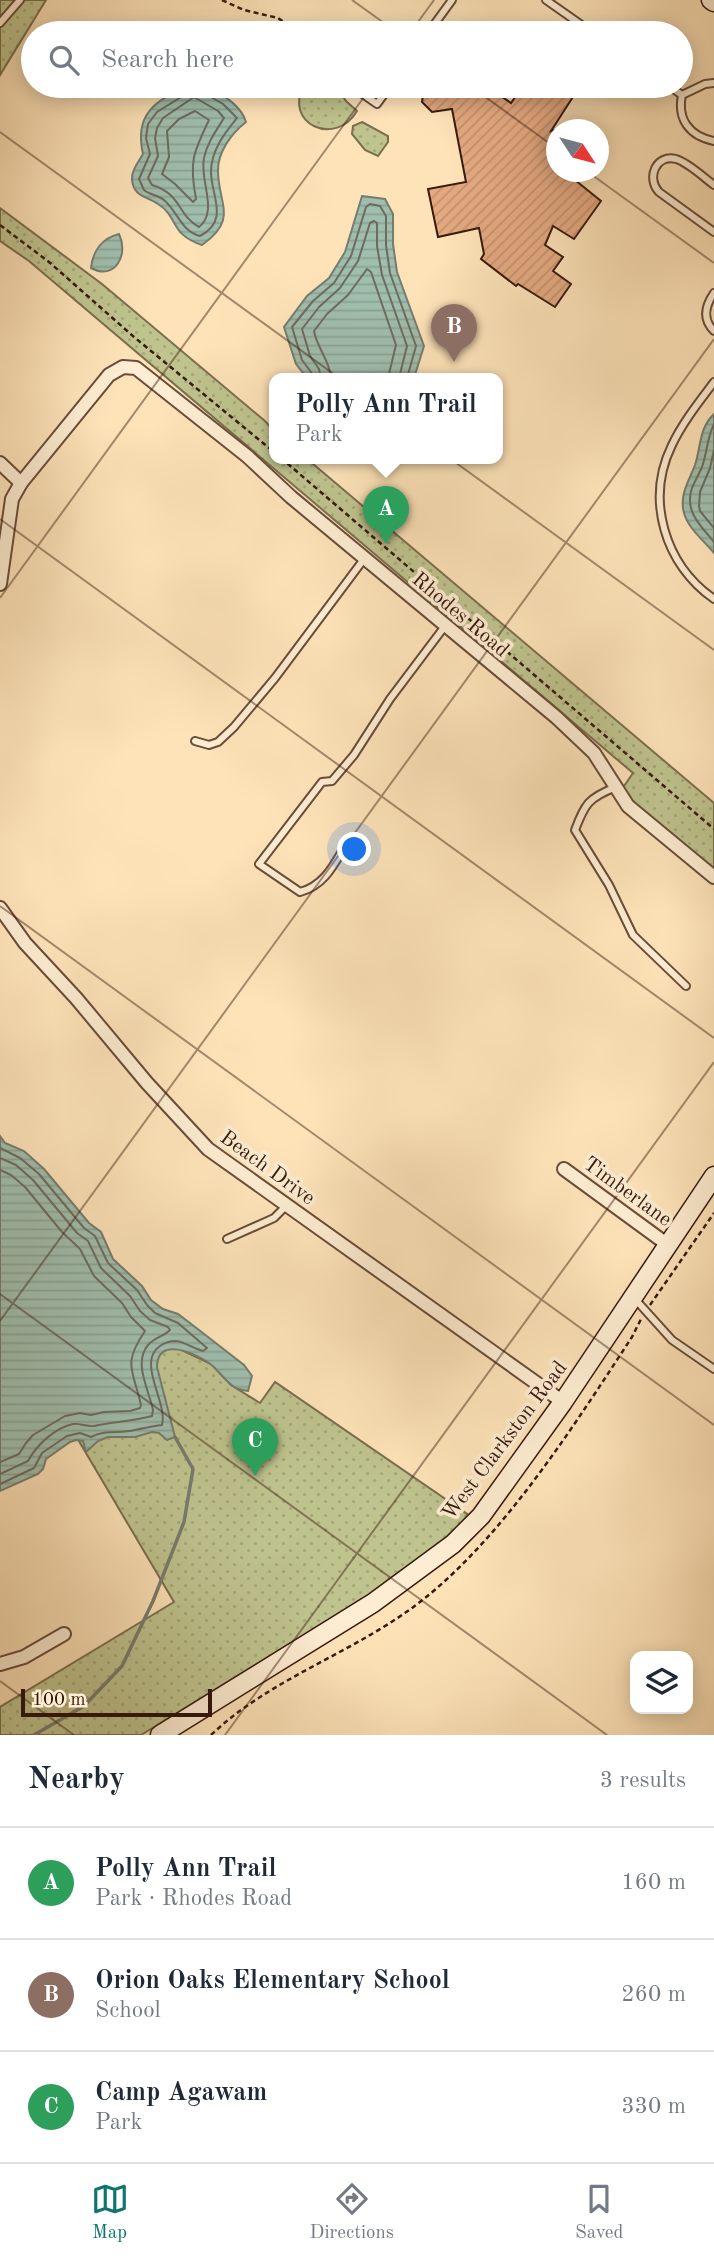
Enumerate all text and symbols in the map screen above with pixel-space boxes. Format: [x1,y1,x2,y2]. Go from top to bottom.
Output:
search box [21,21,693,98]
icon: search [45,41,83,79]
text: Search here [101,47,234,73]
north arrow [546,119,609,182]
pin: B [431,304,477,362]
popup [269,373,503,464]
text: Polly Ann Trail [295,392,477,418]
text: Park [295,423,343,446]
pin: A [363,486,409,544]
street label: Rhodes Road [408,569,513,662]
your location [337,832,371,866]
street label: Beach Drive [216,1127,318,1209]
street label: Timberlane [579,1153,675,1231]
street label: West Clarkston Road [439,1358,572,1524]
pin: C [232,1418,278,1476]
map controls [630,1651,693,1714]
button: layers [630,1651,693,1714]
scale bar [21,1686,212,1718]
text: 100 m [32,1691,85,1710]
text: Nearby [28,1765,125,1795]
text: 3 results [600,1769,686,1792]
text: Polly Ann Trail [95,1856,277,1882]
text: A [42,1871,60,1894]
text: 160 m [621,1871,686,1894]
text: Park · Rhodes Road [95,1887,292,1910]
text: Orion Oaks Elementary School [95,1968,450,1994]
text: B [43,1983,59,2006]
text: 260 m [621,1983,686,2006]
text: School [95,1999,161,2022]
text: Camp Agawam [95,2080,267,2106]
text: C [43,2095,59,2118]
text: 330 m [621,2095,686,2118]
text: Park [95,2111,142,2134]
tab: Map [91,2180,129,2245]
tab: Directions [310,2180,394,2245]
tab: Saved [575,2180,623,2245]

